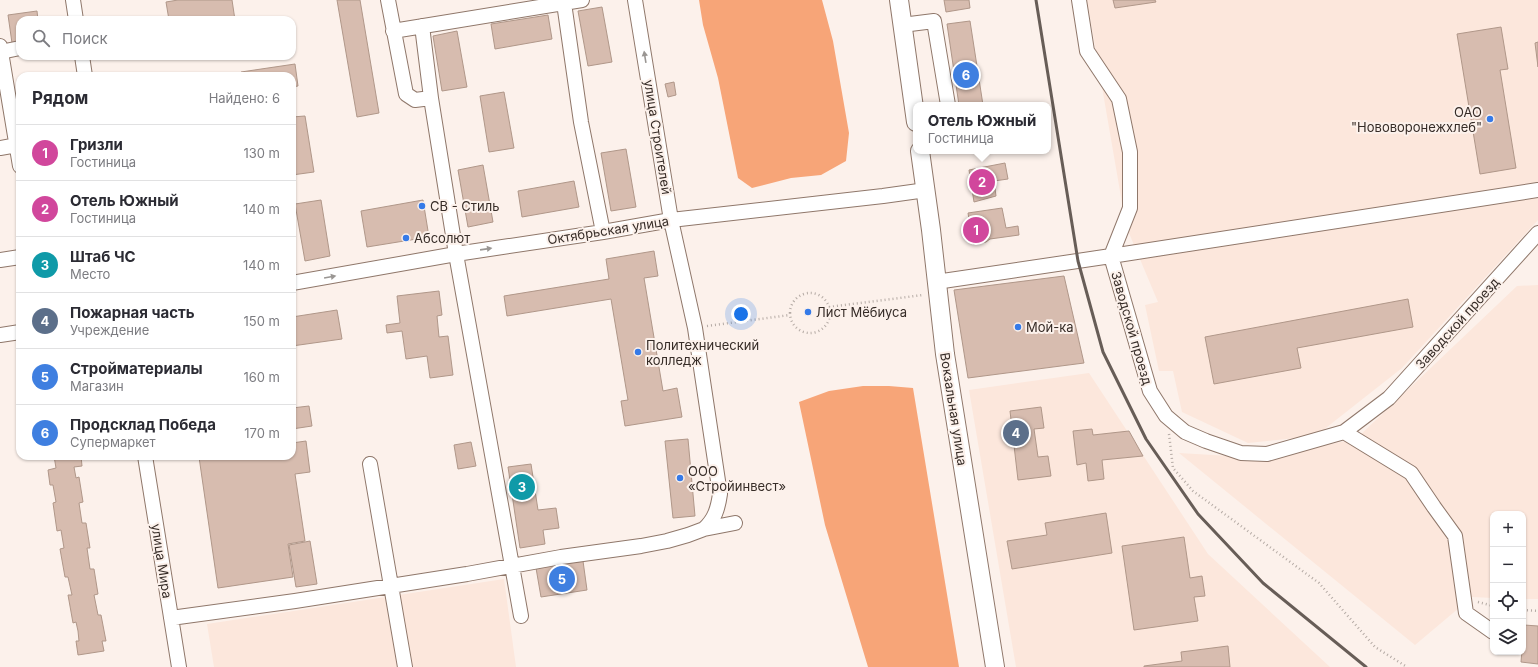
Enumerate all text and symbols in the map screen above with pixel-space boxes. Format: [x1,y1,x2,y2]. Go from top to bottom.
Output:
search box [16,16,296,60]
icon: search [30,27,52,49]
text: Поиск [62,29,108,48]
one-way arrow [641,51,647,63]
pin: 6 [953,60,979,90]
street label: улица Строителей [641,78,675,196]
text: Рядом [32,88,88,108]
text: Найдено: 6 [209,90,280,106]
popup [913,102,1051,154]
place label: ОАО "Нововоронежхлеб" [1351,104,1482,135]
text: Отель Южный [928,111,1036,130]
marker: ОАО "Нововоронежхлеб" [1485,114,1495,124]
text: Гостиница [928,130,994,146]
text: Гризли [70,135,123,154]
text: 1 [42,145,48,161]
text: 130 m [243,145,280,161]
text: Гостиница [70,154,136,170]
pin: 2 [969,167,995,197]
text: Отель Южный [70,191,179,210]
place label: СВ - Стиль [430,198,499,214]
text: 2 [41,201,49,217]
text: 140 m [243,201,280,217]
marker: СВ - Стиль [417,201,427,211]
text: Гостиница [70,210,136,226]
street label: Октябрьская улица [546,212,670,248]
pin: 1 [963,215,989,245]
place label: Абсолют [414,230,470,246]
marker: Абсолют [401,233,411,243]
one-way arrow [480,246,492,252]
text: Штаб ЧС [70,247,136,266]
text: 3 [41,257,49,273]
text: 140 m [243,257,280,273]
text: Место [70,266,110,282]
street label: Заводской проезд [1108,269,1156,387]
one-way arrow [324,273,336,279]
street label: Заводской проезд [1412,274,1502,372]
text: Пожарная часть [70,303,195,322]
your location [731,304,751,324]
place label: Лист Мёбиуса [816,304,907,320]
marker: Лист Мёбиуса [803,307,813,317]
text: 4 [41,313,49,329]
text: 150 m [244,313,280,329]
place label: Мой-ка [1026,319,1074,335]
text: Учреждение [70,322,149,338]
marker: Мой-ка [1013,322,1023,332]
place label: Политехнический колледж [646,337,759,368]
marker: Политехнический колледж [633,347,643,357]
street label: Вокзальная улица [937,351,971,467]
text: Стройматериалы [70,359,203,378]
text: 5 [41,369,49,385]
text: 160 m [243,369,280,385]
text: Магазин [70,378,124,394]
text: Продсклад Победа [70,415,216,434]
pin: 4 [1003,418,1029,448]
text: 6 [41,425,49,441]
text: 170 m [244,425,280,441]
text: Супермаркет [70,434,156,450]
place label: ООО «Стройинвест» [688,463,786,494]
pin: 3 [509,472,535,502]
marker: ООО «Стройинвест» [675,473,685,483]
map controls [1490,511,1526,655]
button: + [1490,511,1526,547]
street label: улица Мира [148,523,176,599]
button: − [1490,547,1526,583]
pin: 5 [549,564,575,594]
button: locate [1490,583,1526,619]
button: layers [1490,619,1526,655]

